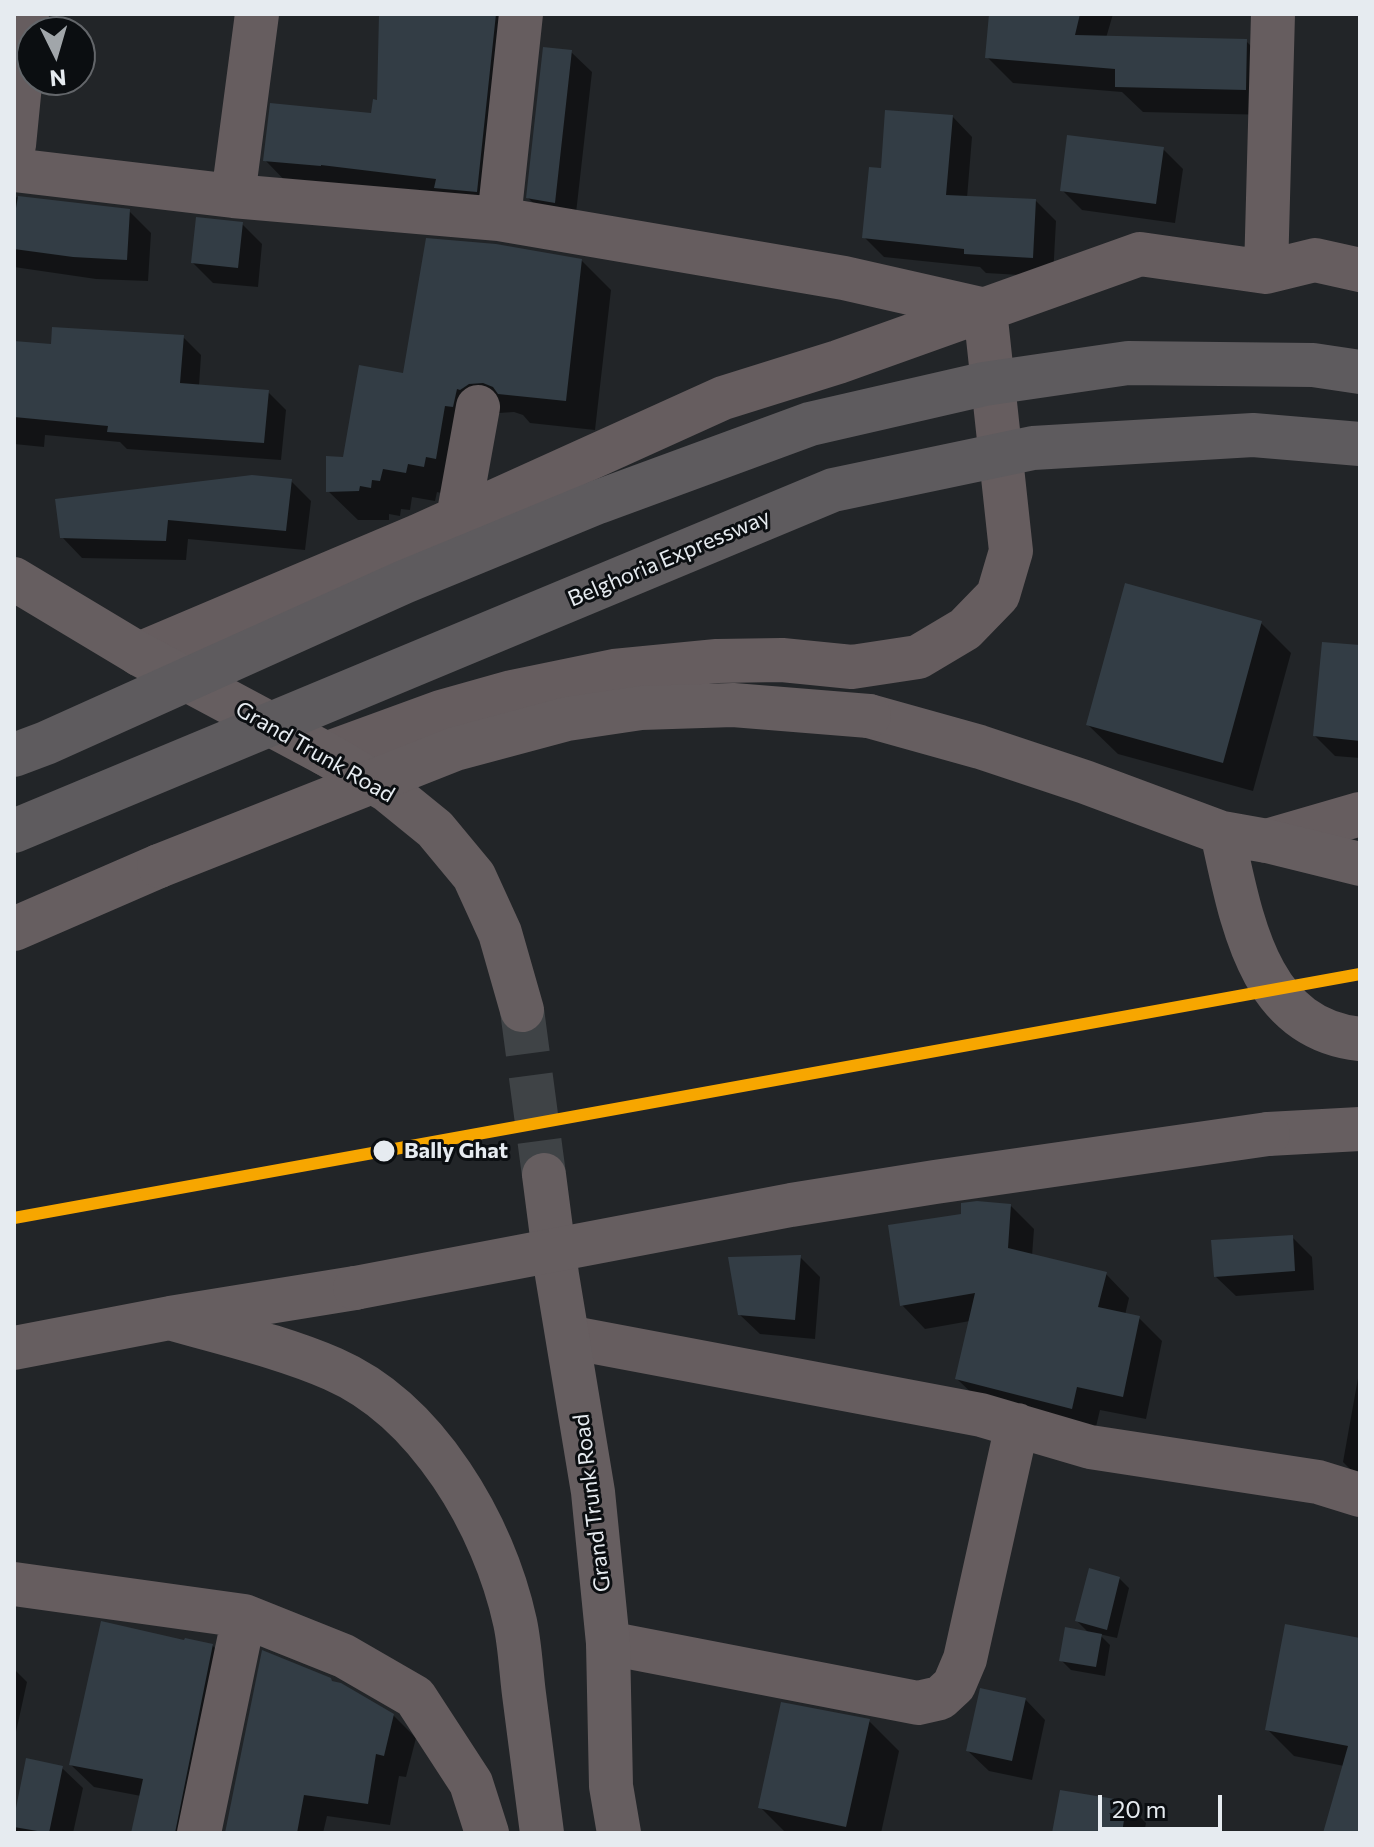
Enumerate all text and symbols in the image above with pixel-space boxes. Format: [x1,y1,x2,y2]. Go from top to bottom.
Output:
north arrow [16,16,96,96]
text: N [49,64,67,93]
street label: Belghoria Expressway [564,503,774,613]
street label: Grand Trunk Road [231,696,399,808]
marker: Bally Ghat [371,1138,397,1164]
place label: Bally Ghat [404,1138,508,1164]
street label: Grand Trunk Road [568,1412,616,1594]
scale bar [1102,1779,1226,1829]
text: 20 m [1112,1794,1166,1823]

